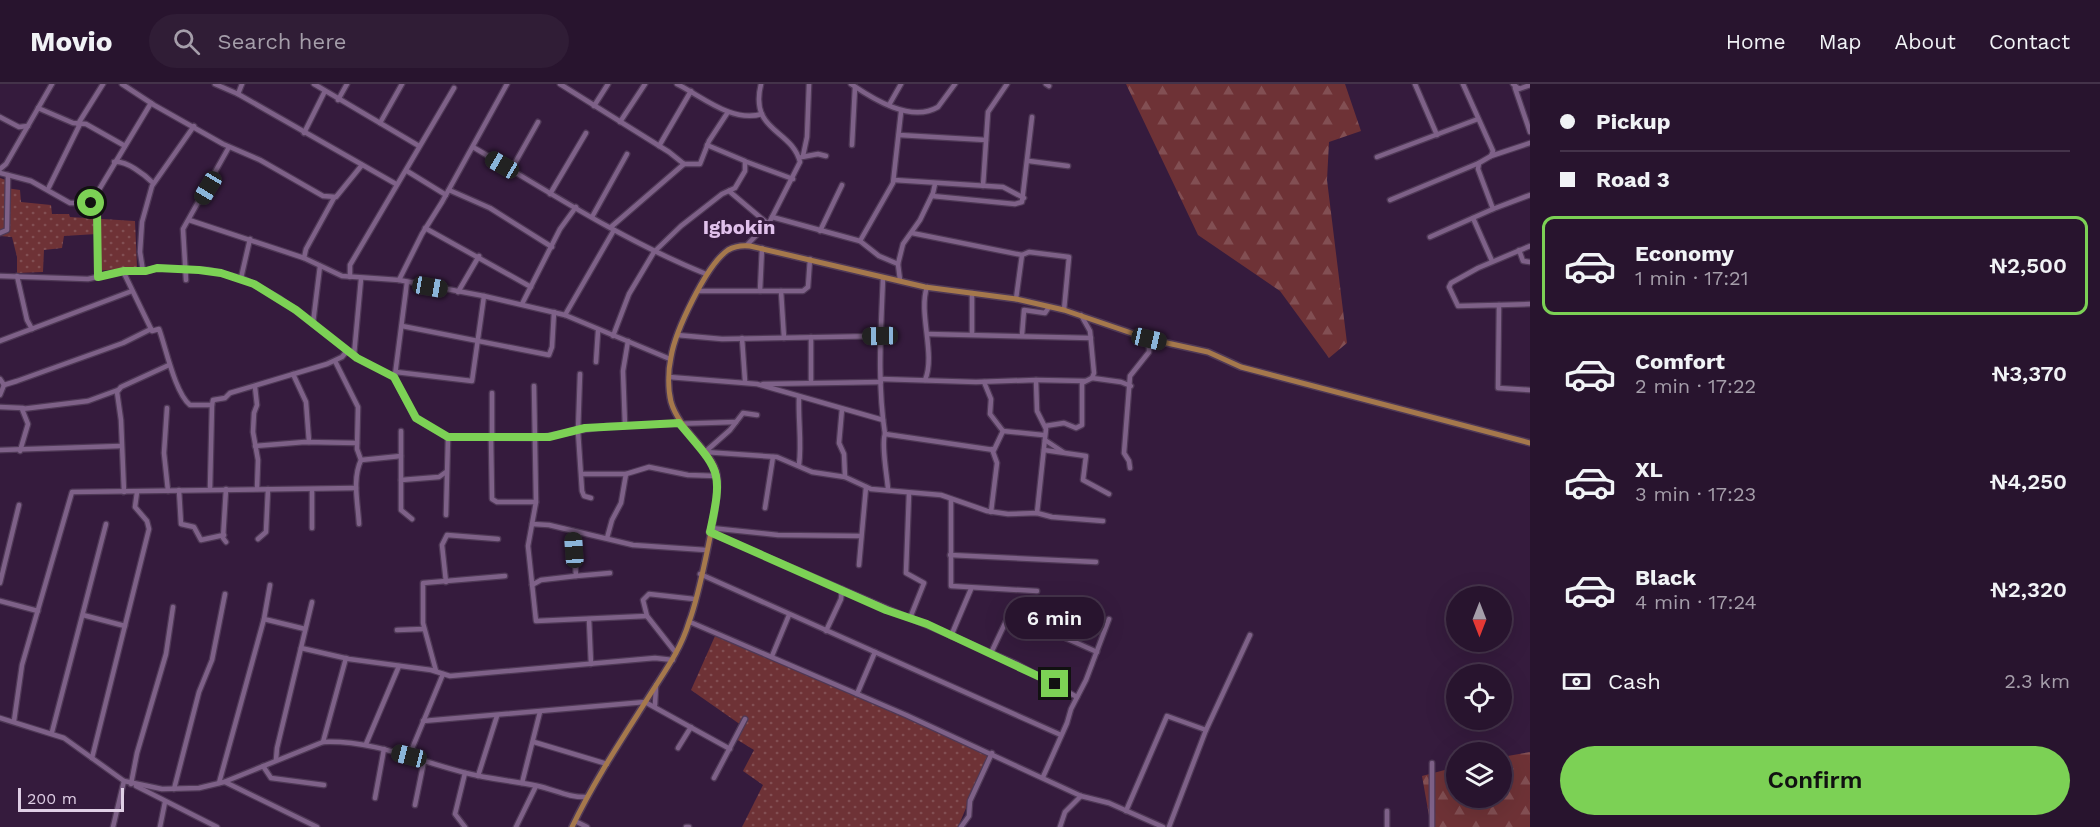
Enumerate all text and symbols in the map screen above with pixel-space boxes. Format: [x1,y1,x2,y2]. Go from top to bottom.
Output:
search box [149,14,569,68]
text: Movio [30,25,113,58]
icon: search [170,25,203,58]
text: Search here [218,29,347,54]
text: Home [1726,29,1786,54]
text: Map [1819,29,1862,54]
text: About [1895,29,1956,54]
text: Contact [1989,29,2070,54]
text: Pickup [1596,109,1671,134]
car [482,148,522,182]
text: Road 3 [1596,167,1670,192]
car [191,168,225,208]
route start [77,189,104,216]
district label: Igbokin [703,215,775,239]
icon: car [1563,239,1617,293]
text: Economy [1635,241,1734,266]
text: ₦2,500 [1990,253,2067,278]
text: 1 min · 17:21 [1635,266,1749,290]
car [411,275,449,299]
car [1129,326,1169,352]
car [862,327,898,345]
icon: car [1563,347,1617,401]
text: Comfort [1635,349,1725,374]
text: ₦3,370 [1992,361,2067,386]
text: 2 min · 17:22 [1635,374,1756,398]
icon: car [1563,455,1617,509]
text: XL [1635,457,1663,482]
text: ₦4,250 [1990,469,2067,494]
text: 3 min · 17:23 [1635,482,1756,506]
car [564,531,584,569]
icon: car [1563,563,1617,617]
text: Black [1635,565,1696,590]
text: ₦2,320 [1990,577,2067,602]
north arrow [1446,586,1512,652]
map controls [1446,586,1512,808]
text: 4 min · 17:24 [1635,590,1757,614]
callout: 6 min [1006,597,1104,639]
text: 6 min [1027,606,1082,630]
button: locate [1446,664,1512,730]
icon: cash [1560,665,1593,698]
text: Cash [1608,669,1661,694]
text: 2.3 km [2004,669,2070,693]
route end [1041,670,1068,697]
button: layers [1446,742,1512,808]
car [389,743,429,769]
button: Confirm [1560,746,2070,815]
scale bar [18,785,124,812]
text: 200 m [27,789,77,808]

